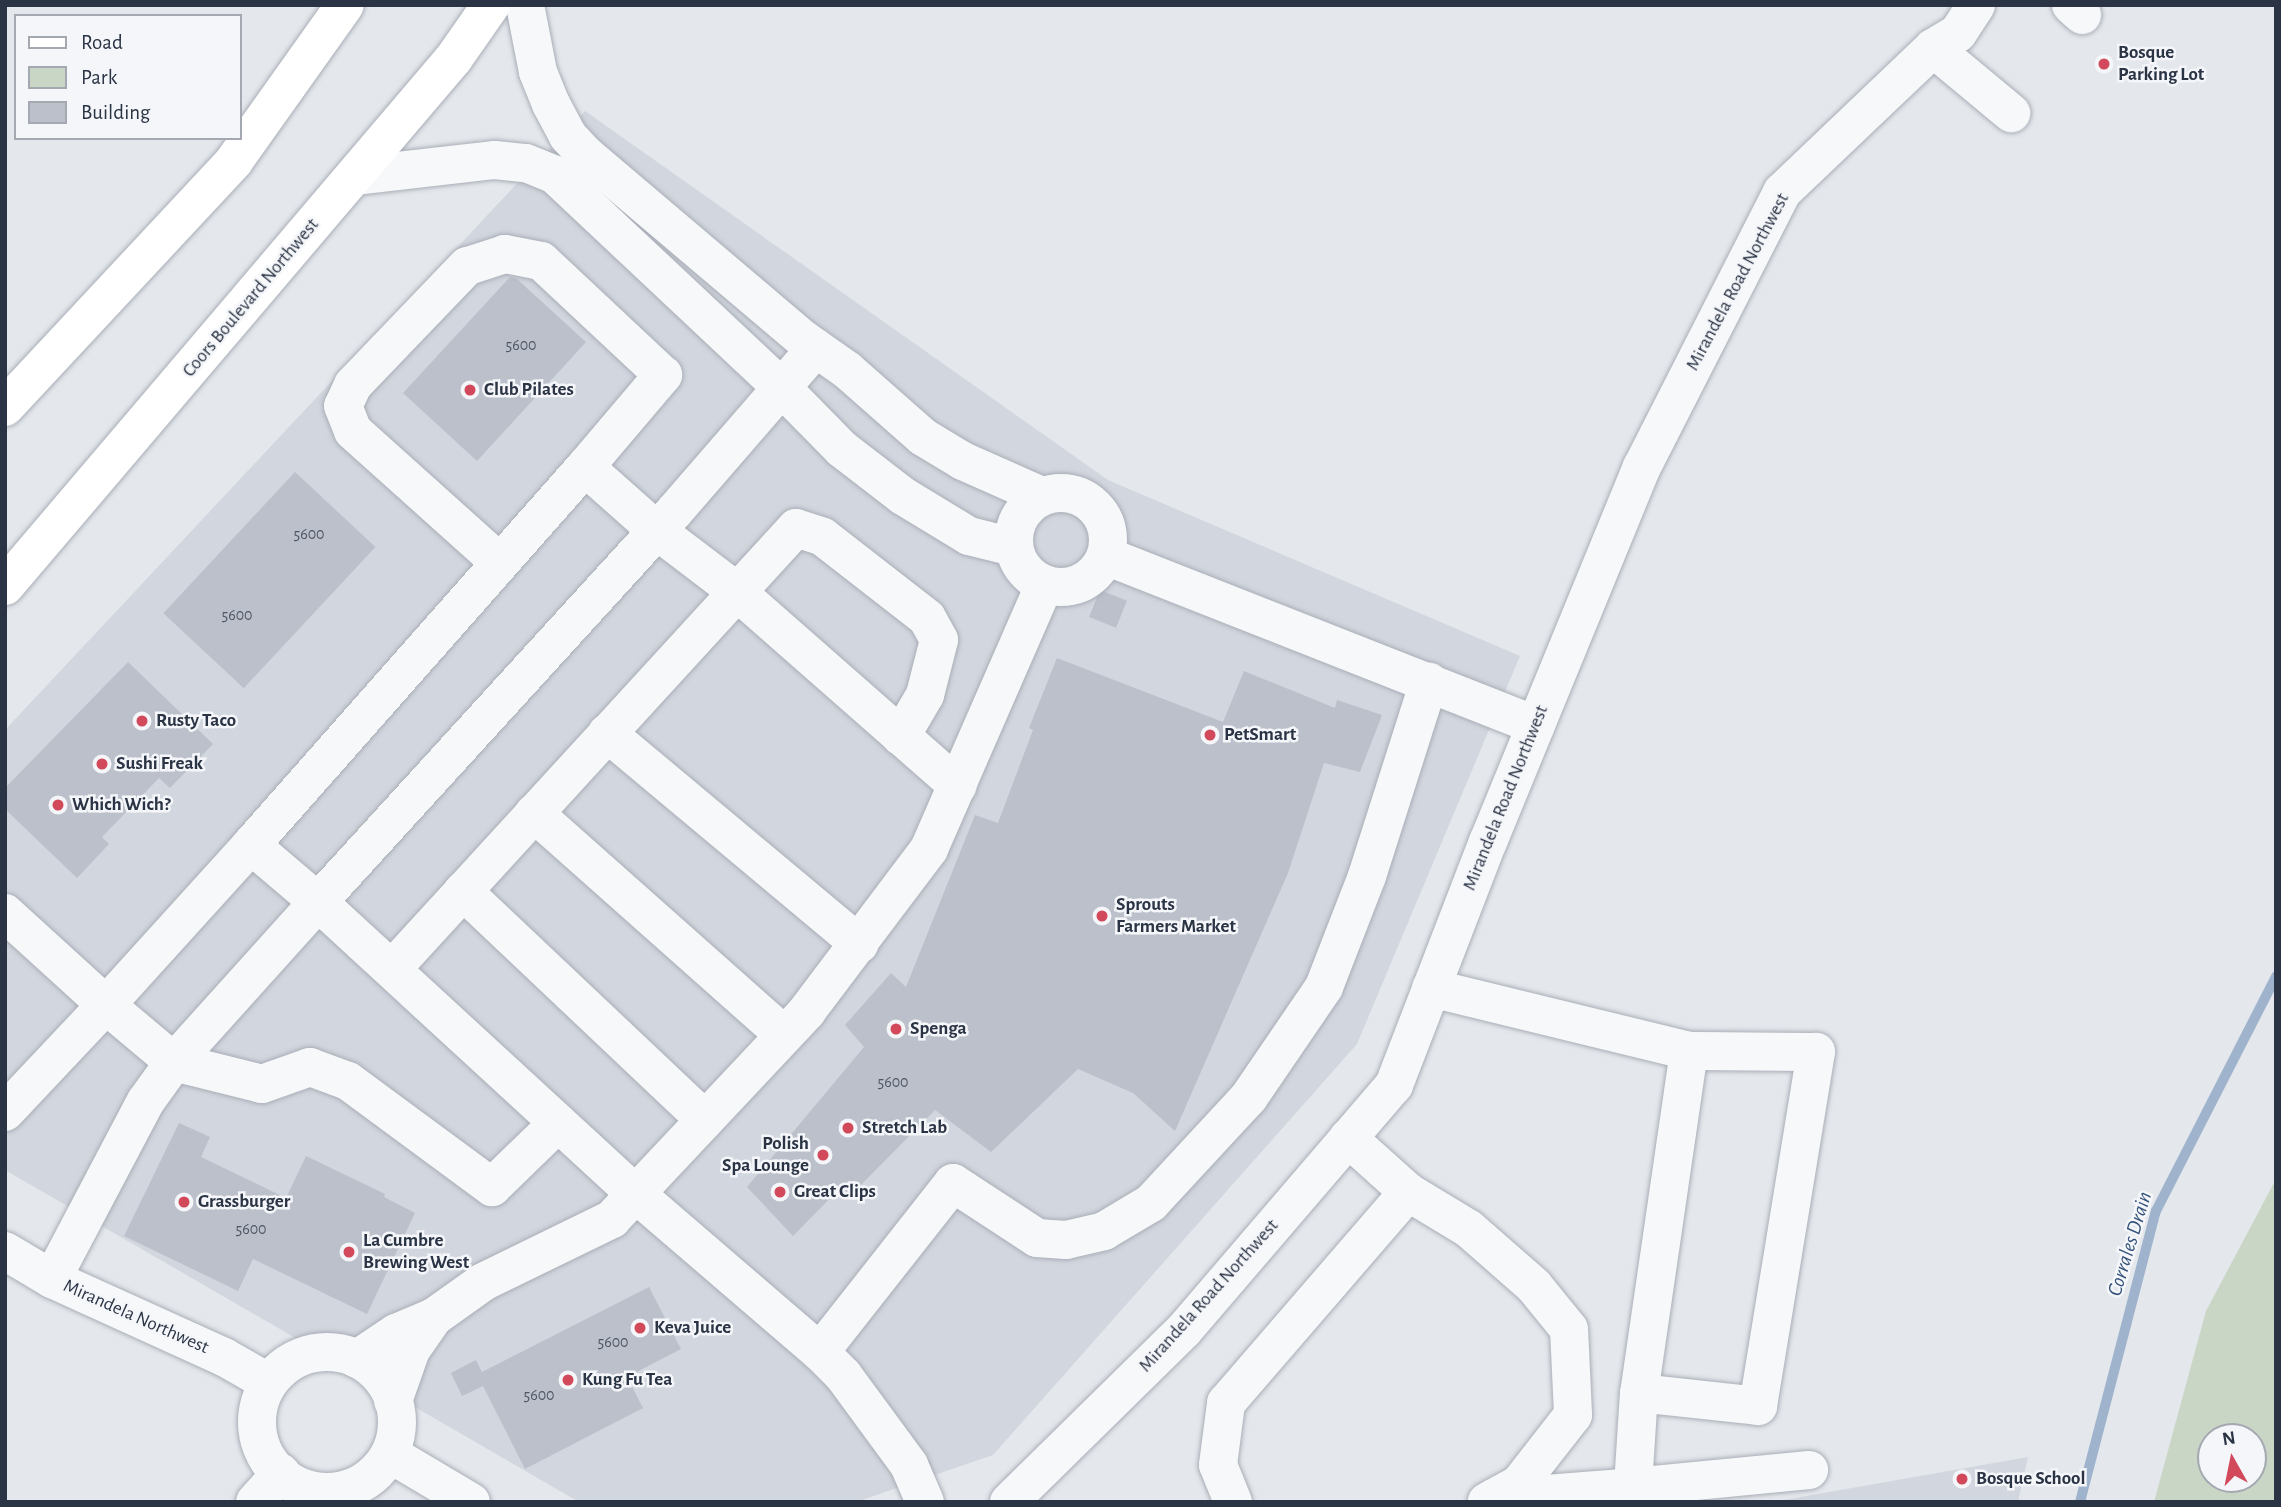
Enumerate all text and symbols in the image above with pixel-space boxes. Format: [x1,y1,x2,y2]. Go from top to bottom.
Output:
legend [14,14,242,140]
text: Road [81,32,123,53]
place label: Bosque Parking Lot [2118,42,2204,86]
marker: Bosque Parking Lot [2096,56,2112,72]
text: Park [81,67,117,88]
text: Building [81,102,150,123]
street label: Mirandela Road Northwest [1681,189,1795,375]
street label: Coors Boulevard Northwest [178,214,324,382]
house number: 5600 [505,335,537,355]
place label: Club Pilates [484,379,574,401]
marker: Club Pilates [462,382,478,398]
house number: 5600 [293,524,325,544]
house number: 5600 [221,605,253,625]
street label: Mirandela Road Northwest [1458,702,1554,894]
place label: Rusty Taco [156,710,236,732]
marker: Rusty Taco [134,713,150,729]
place label: PetSmart [1224,724,1296,746]
marker: PetSmart [1202,727,1218,743]
place label: Sushi Freak [116,753,203,775]
marker: Sushi Freak [94,756,110,772]
place label: Which Wich? [72,794,170,816]
marker: Which Wich? [50,797,66,813]
place label: Sprouts Farmers Market [1116,894,1236,938]
marker: Sprouts Farmers Market [1094,908,1110,924]
place label: Spenga [910,1018,967,1040]
marker: Spenga [888,1021,904,1037]
house number: 5600 [877,1072,909,1092]
place label: Stretch Lab [862,1117,947,1139]
marker: Stretch Lab [840,1120,856,1136]
place label: Polish Spa Lounge [722,1133,809,1177]
marker: Polish Spa Lounge [815,1147,831,1163]
place label: Great Clips [794,1181,876,1203]
marker: Great Clips [772,1184,788,1200]
water label: Corrales Drain [2102,1189,2158,1299]
place label: Grassburger [198,1191,290,1213]
marker: Grassburger [176,1194,192,1210]
street label: Mirandela Road Northwest [1134,1215,1284,1377]
house number: 5600 [235,1219,267,1239]
place label: La Cumbre Brewing West [363,1230,469,1274]
marker: La Cumbre Brewing West [341,1244,357,1260]
street label: Mirandela Northwest [60,1275,212,1359]
place label: Keva Juice [654,1317,731,1339]
marker: Keva Juice [632,1320,648,1336]
house number: 5600 [597,1332,629,1352]
place label: Kung Fu Tea [582,1369,672,1391]
marker: Kung Fu Tea [560,1372,576,1388]
house number: 5600 [523,1385,555,1405]
north arrow [2197,1423,2267,1493]
text: N [2221,1428,2237,1449]
place label: Bosque School [1976,1468,2085,1490]
marker: Bosque School [1954,1471,1970,1487]

